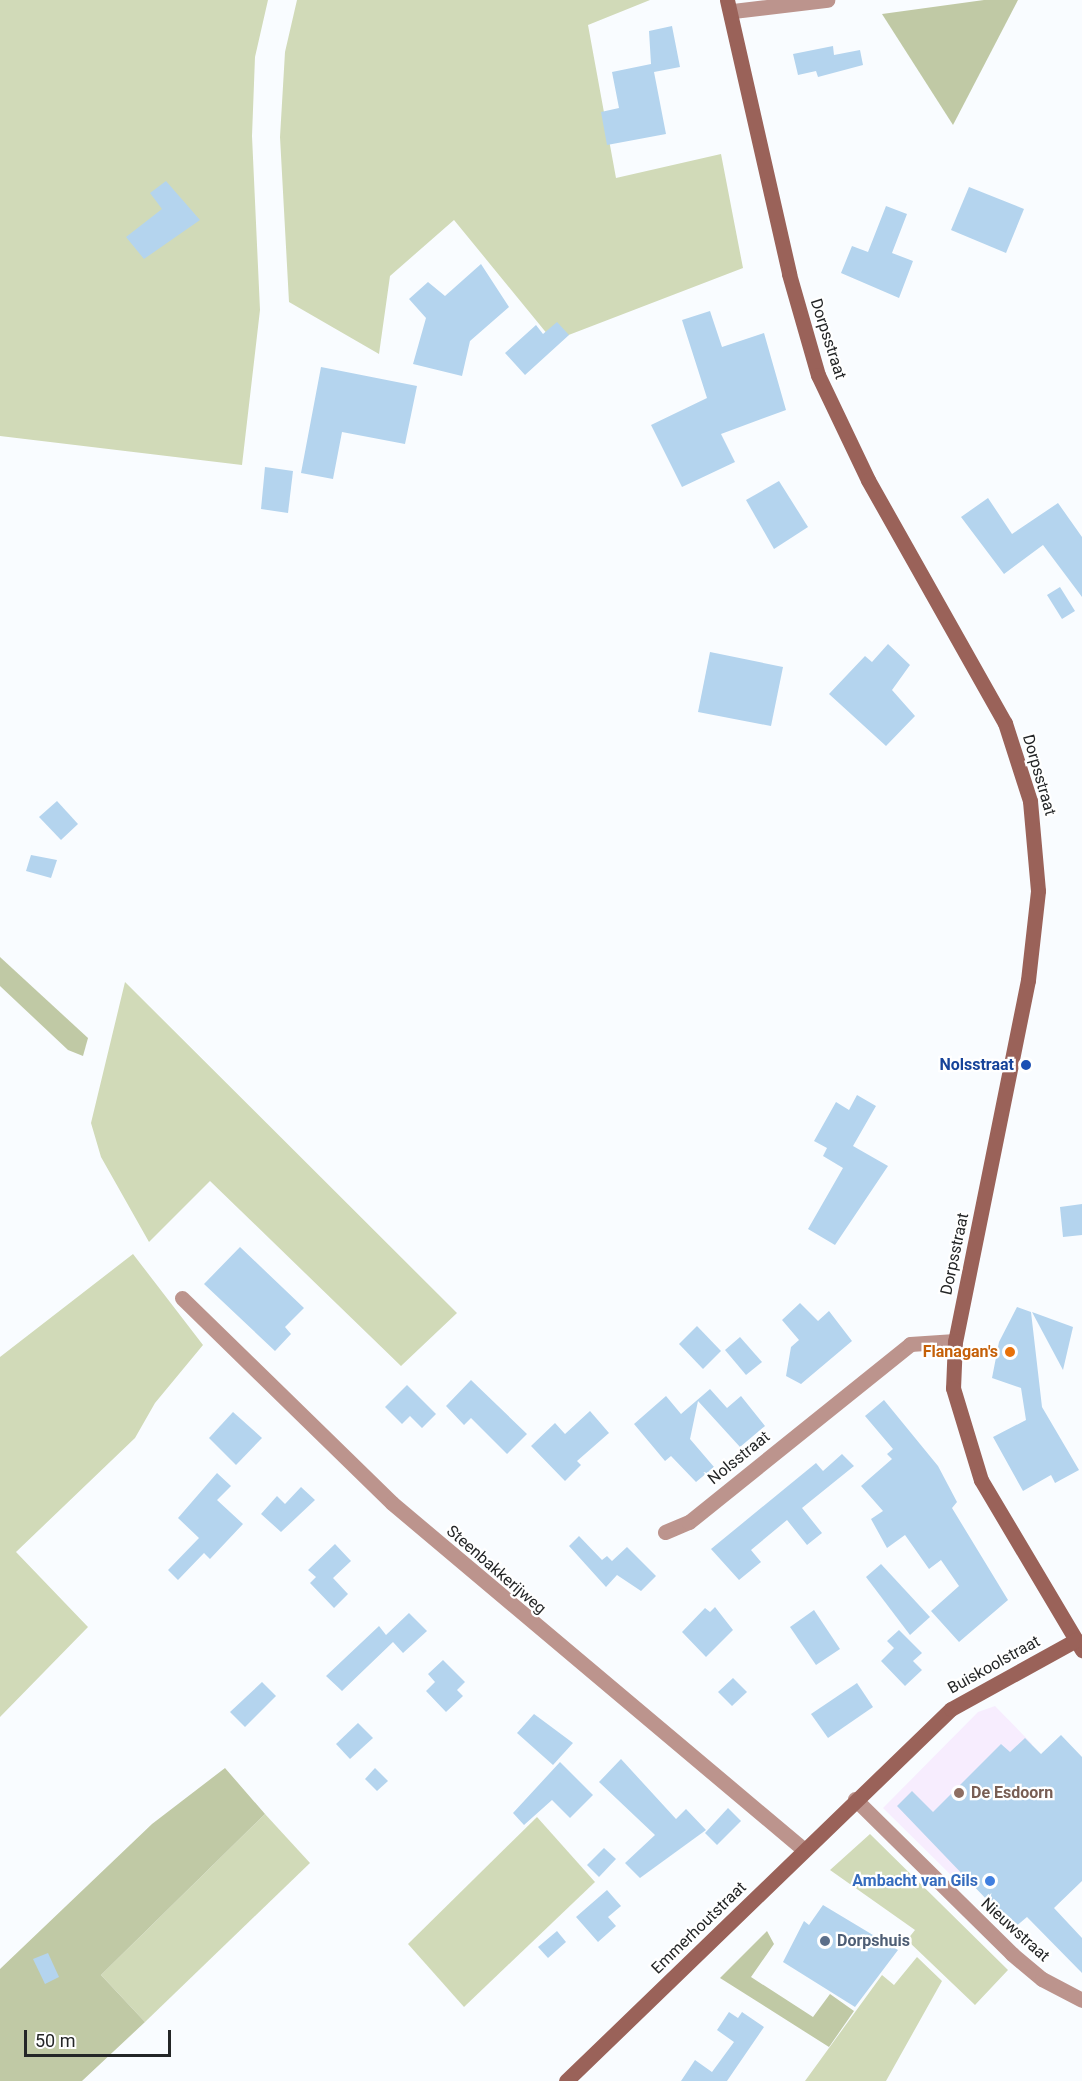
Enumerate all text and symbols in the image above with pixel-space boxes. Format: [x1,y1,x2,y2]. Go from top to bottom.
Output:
street label: Dorpsstraat [806,296,850,382]
street label: Dorpsstraat [1018,732,1060,818]
place label: Nolsstraat [939,1055,1014,1075]
marker: Nolsstraat [1019,1058,1033,1072]
street label: Dorpsstraat [937,1211,973,1297]
place label: Flanagan's [923,1342,998,1362]
marker: Flanagan's [1003,1345,1017,1359]
street label: Nolsstraat [704,1427,774,1489]
street label: Steenbakkerijweg [442,1522,550,1618]
street label: Buiskoolstraat [945,1632,1043,1698]
place label: De Esdoorn [971,1783,1053,1803]
marker: De Esdoorn [952,1786,966,1800]
place label: Ambacht van Gils [852,1871,978,1891]
marker: Ambacht van Gils [983,1874,997,1888]
street label: Emmerhoutstraat [648,1878,750,1978]
street label: Nieuwstraat [977,1894,1053,1966]
place label: Dorpshuis [837,1931,910,1951]
marker: Dorpshuis [818,1934,832,1948]
scale bar [27,2018,174,2056]
text: 50 m [35,2030,75,2051]

